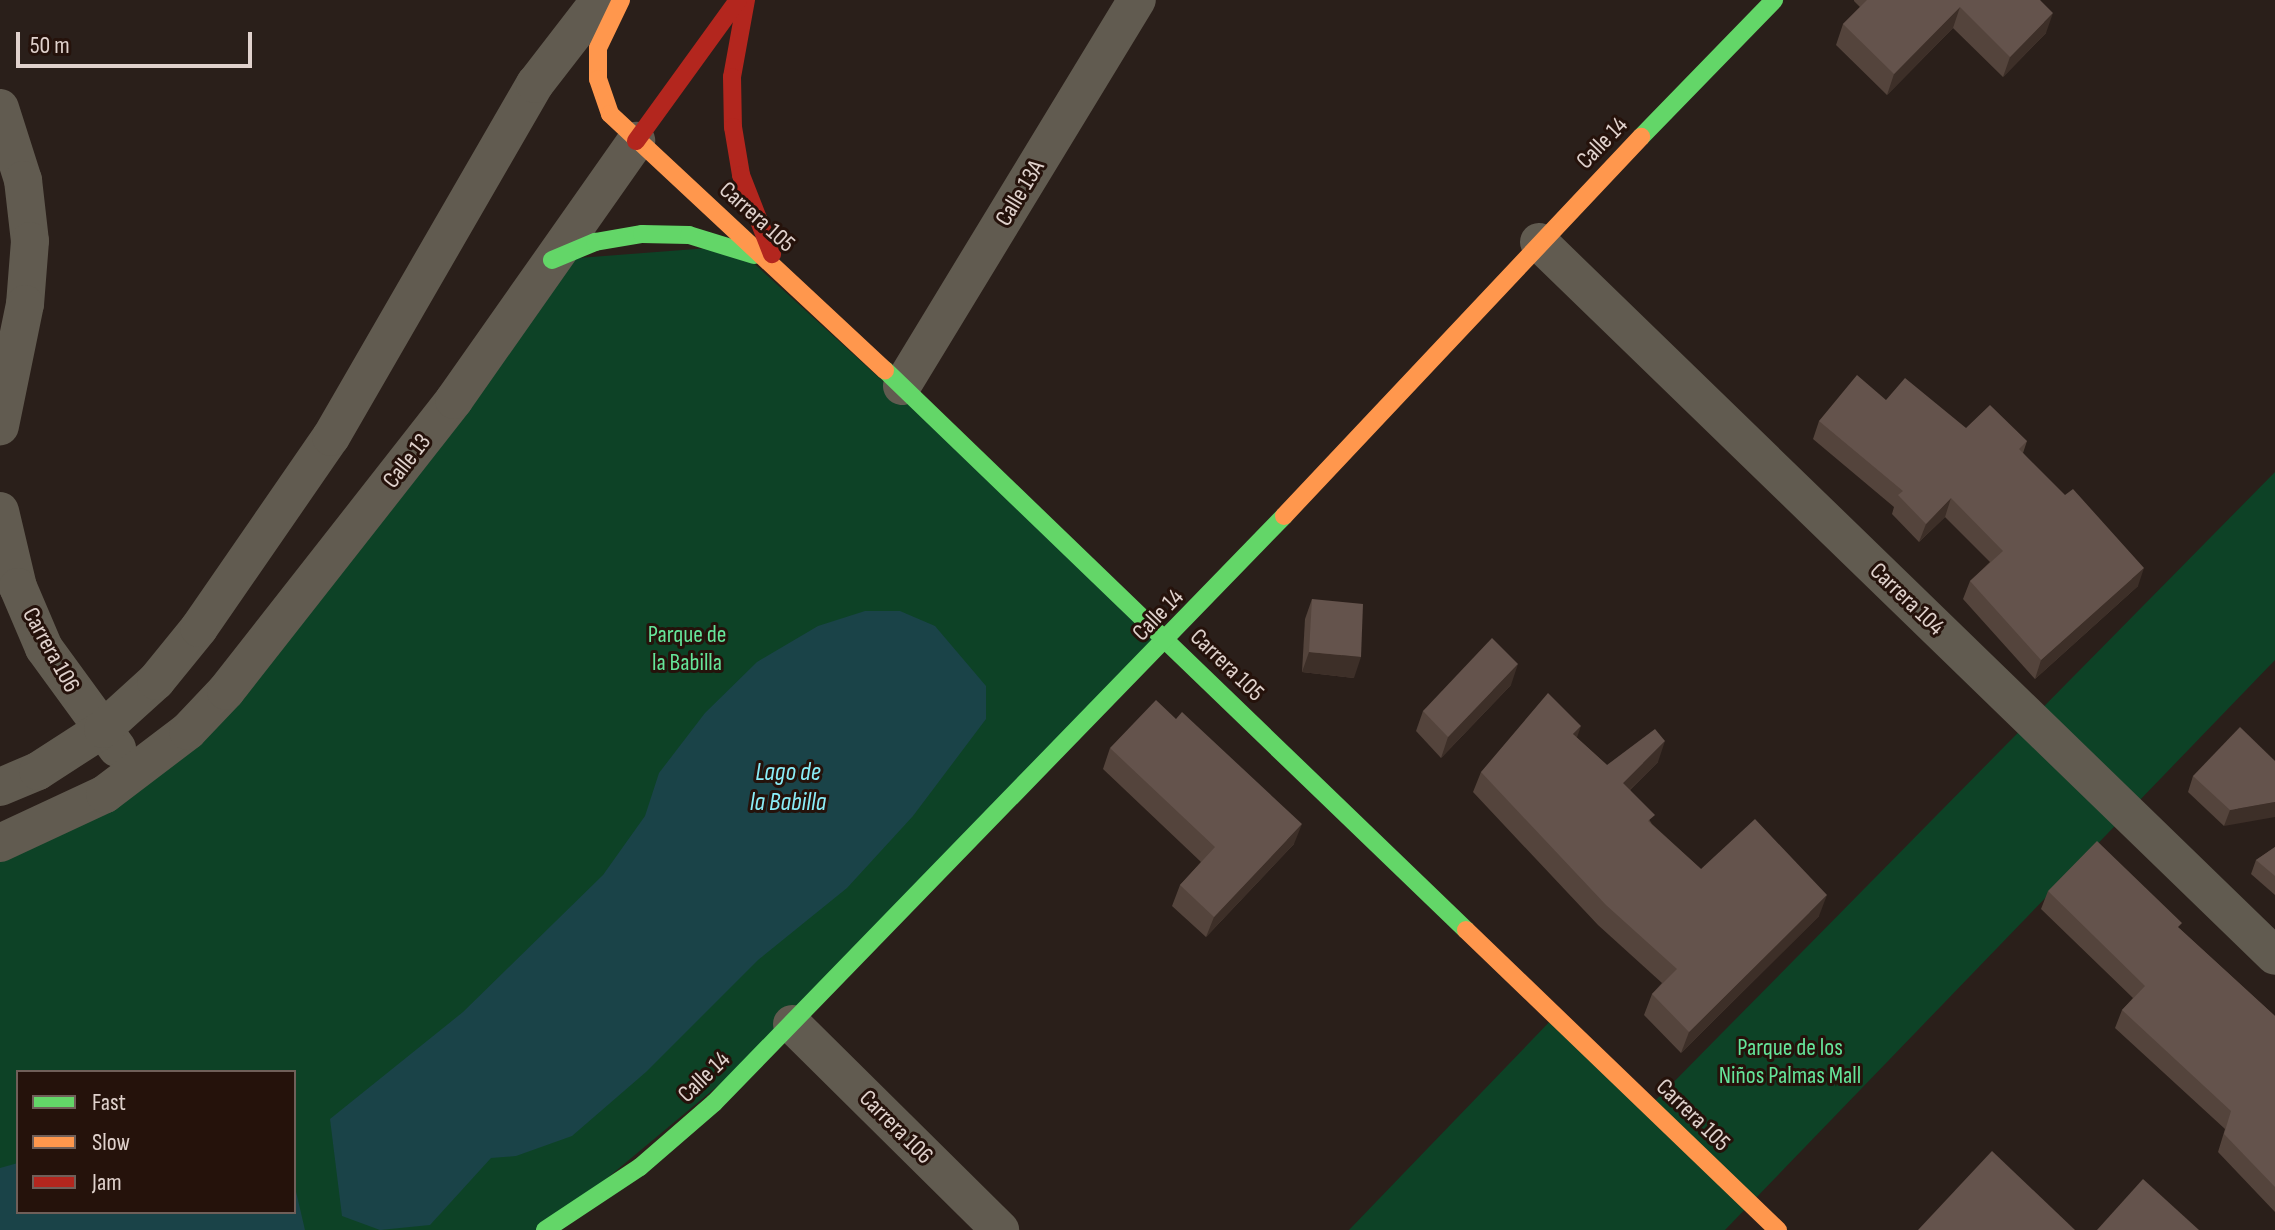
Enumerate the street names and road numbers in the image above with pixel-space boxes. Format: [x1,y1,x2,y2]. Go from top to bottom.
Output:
street label: Calle 14 [1570,111,1634,175]
street label: Calle 13A [989,155,1051,231]
street label: Carrera 105 [713,176,801,258]
street label: Calle 13 [377,428,437,494]
street label: Carrera 104 [1864,557,1950,641]
street label: Calle 14 [1126,583,1190,647]
street label: Carrera 106 [16,602,86,698]
street label: Carrera 105 [1184,623,1270,707]
street label: Calle 14 [672,1045,736,1109]
street label: Carrera 105 [1650,1073,1736,1157]
street label: Carrera 106 [853,1084,939,1170]

